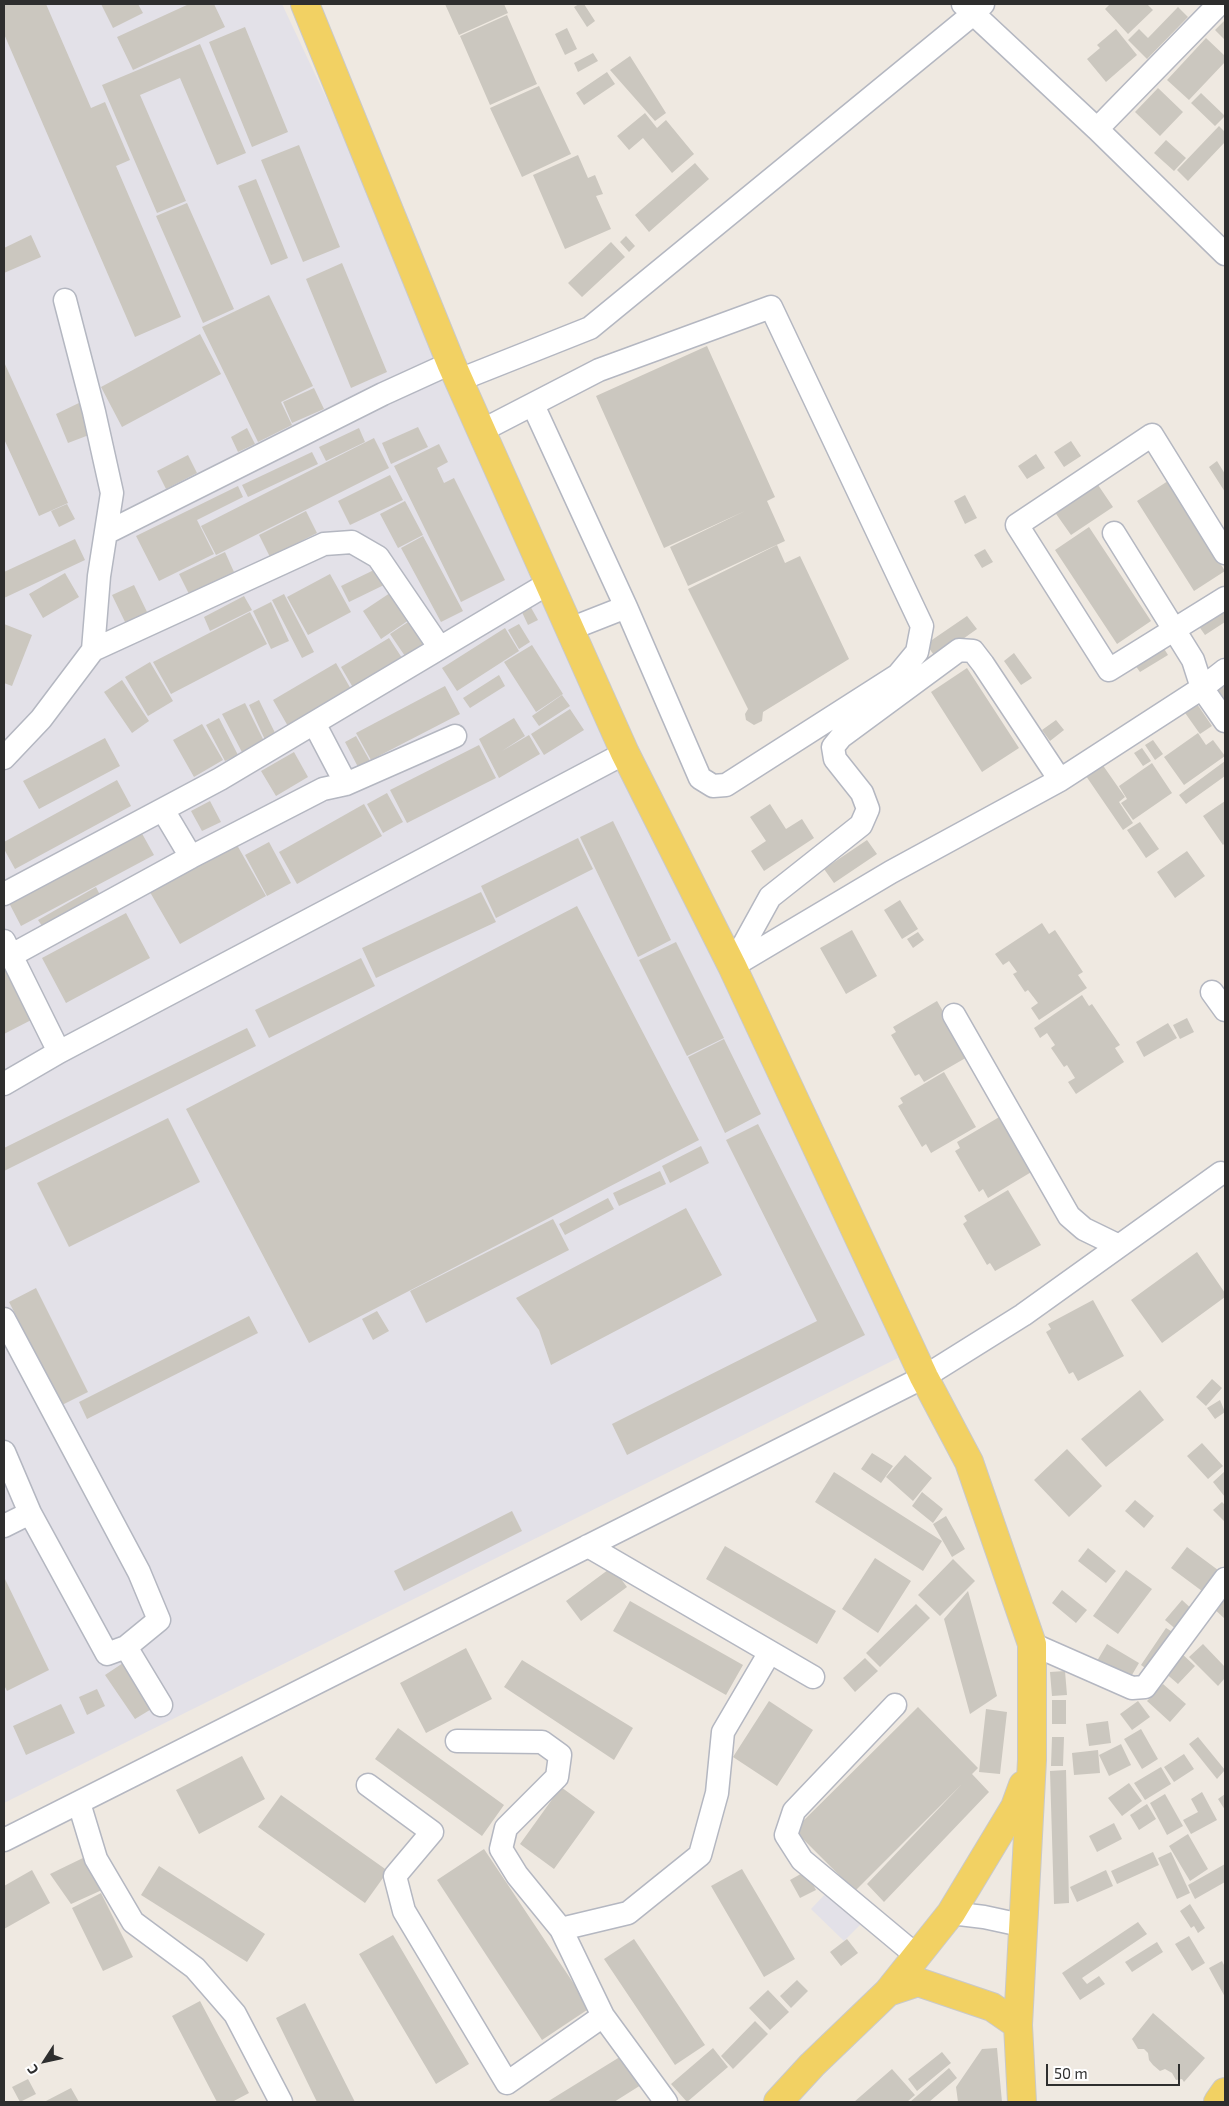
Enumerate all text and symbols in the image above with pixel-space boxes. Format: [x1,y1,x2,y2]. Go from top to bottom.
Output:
north arrow [20,2036,70,2086]
scale bar [1049,2054,1183,2086]
text: С [23,2062,42,2078]
text: 50 m [1054,2064,1088,2082]

